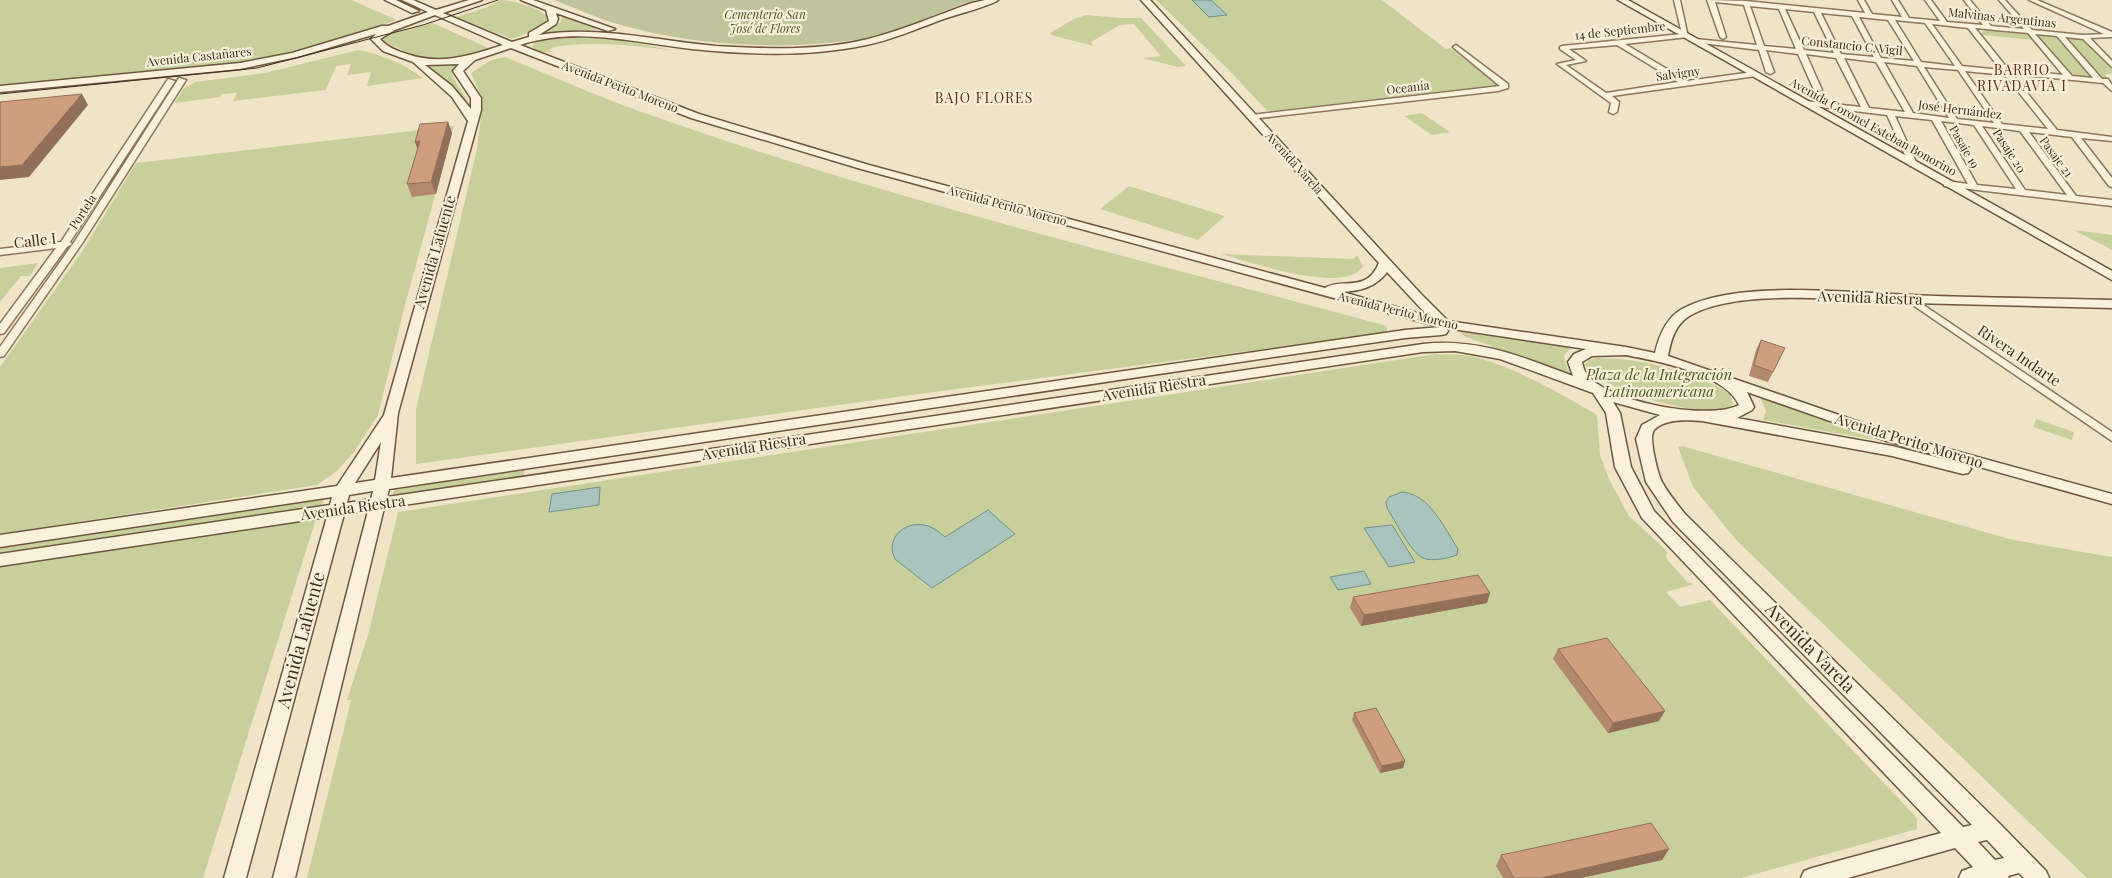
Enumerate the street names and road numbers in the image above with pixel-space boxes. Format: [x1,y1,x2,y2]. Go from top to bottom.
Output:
street label: Malvinas Argentinas [1947,3,2057,31]
street label: 14 de Septiembre [1574,17,1666,43]
street label: Constancio C. Vigil [1801,32,1904,58]
street label: Avenida Castañares [145,43,252,70]
street label: Avenida Perito Moreno [559,56,681,116]
street label: Salvigny [1655,62,1701,84]
street label: Avenida Coronel Esteban Bonorino [1786,73,1960,179]
street label: Oceanía [1385,76,1430,98]
street label: José Hernández [1916,96,2003,122]
street label: Pasaje 19 [1946,122,1984,171]
street label: Pasaje 20 [1990,125,2030,176]
street label: Avenida Varela [1262,127,1327,197]
street label: Pasaje 21 [2037,133,2077,180]
street label: Avenida Perito Moreno [945,181,1069,229]
street label: Portela [65,191,99,232]
street label: Avenida Lafuente [408,193,460,312]
street label: Calle I [12,227,57,253]
street label: Avenida Riestra [1816,285,1923,309]
street label: Avenida Perito Moreno [1336,287,1460,333]
street label: Rivera Indarte [1974,320,2065,390]
street label: Avenida Riestra [1099,369,1208,405]
street label: Avenida Perito Moreno [1832,408,1986,472]
street label: Avenida Riestra [699,428,808,464]
street label: Avenida Riestra [298,490,407,524]
street label: Avenida Lafuente [270,569,330,711]
street label: Avenida Varela [1760,596,1861,698]

